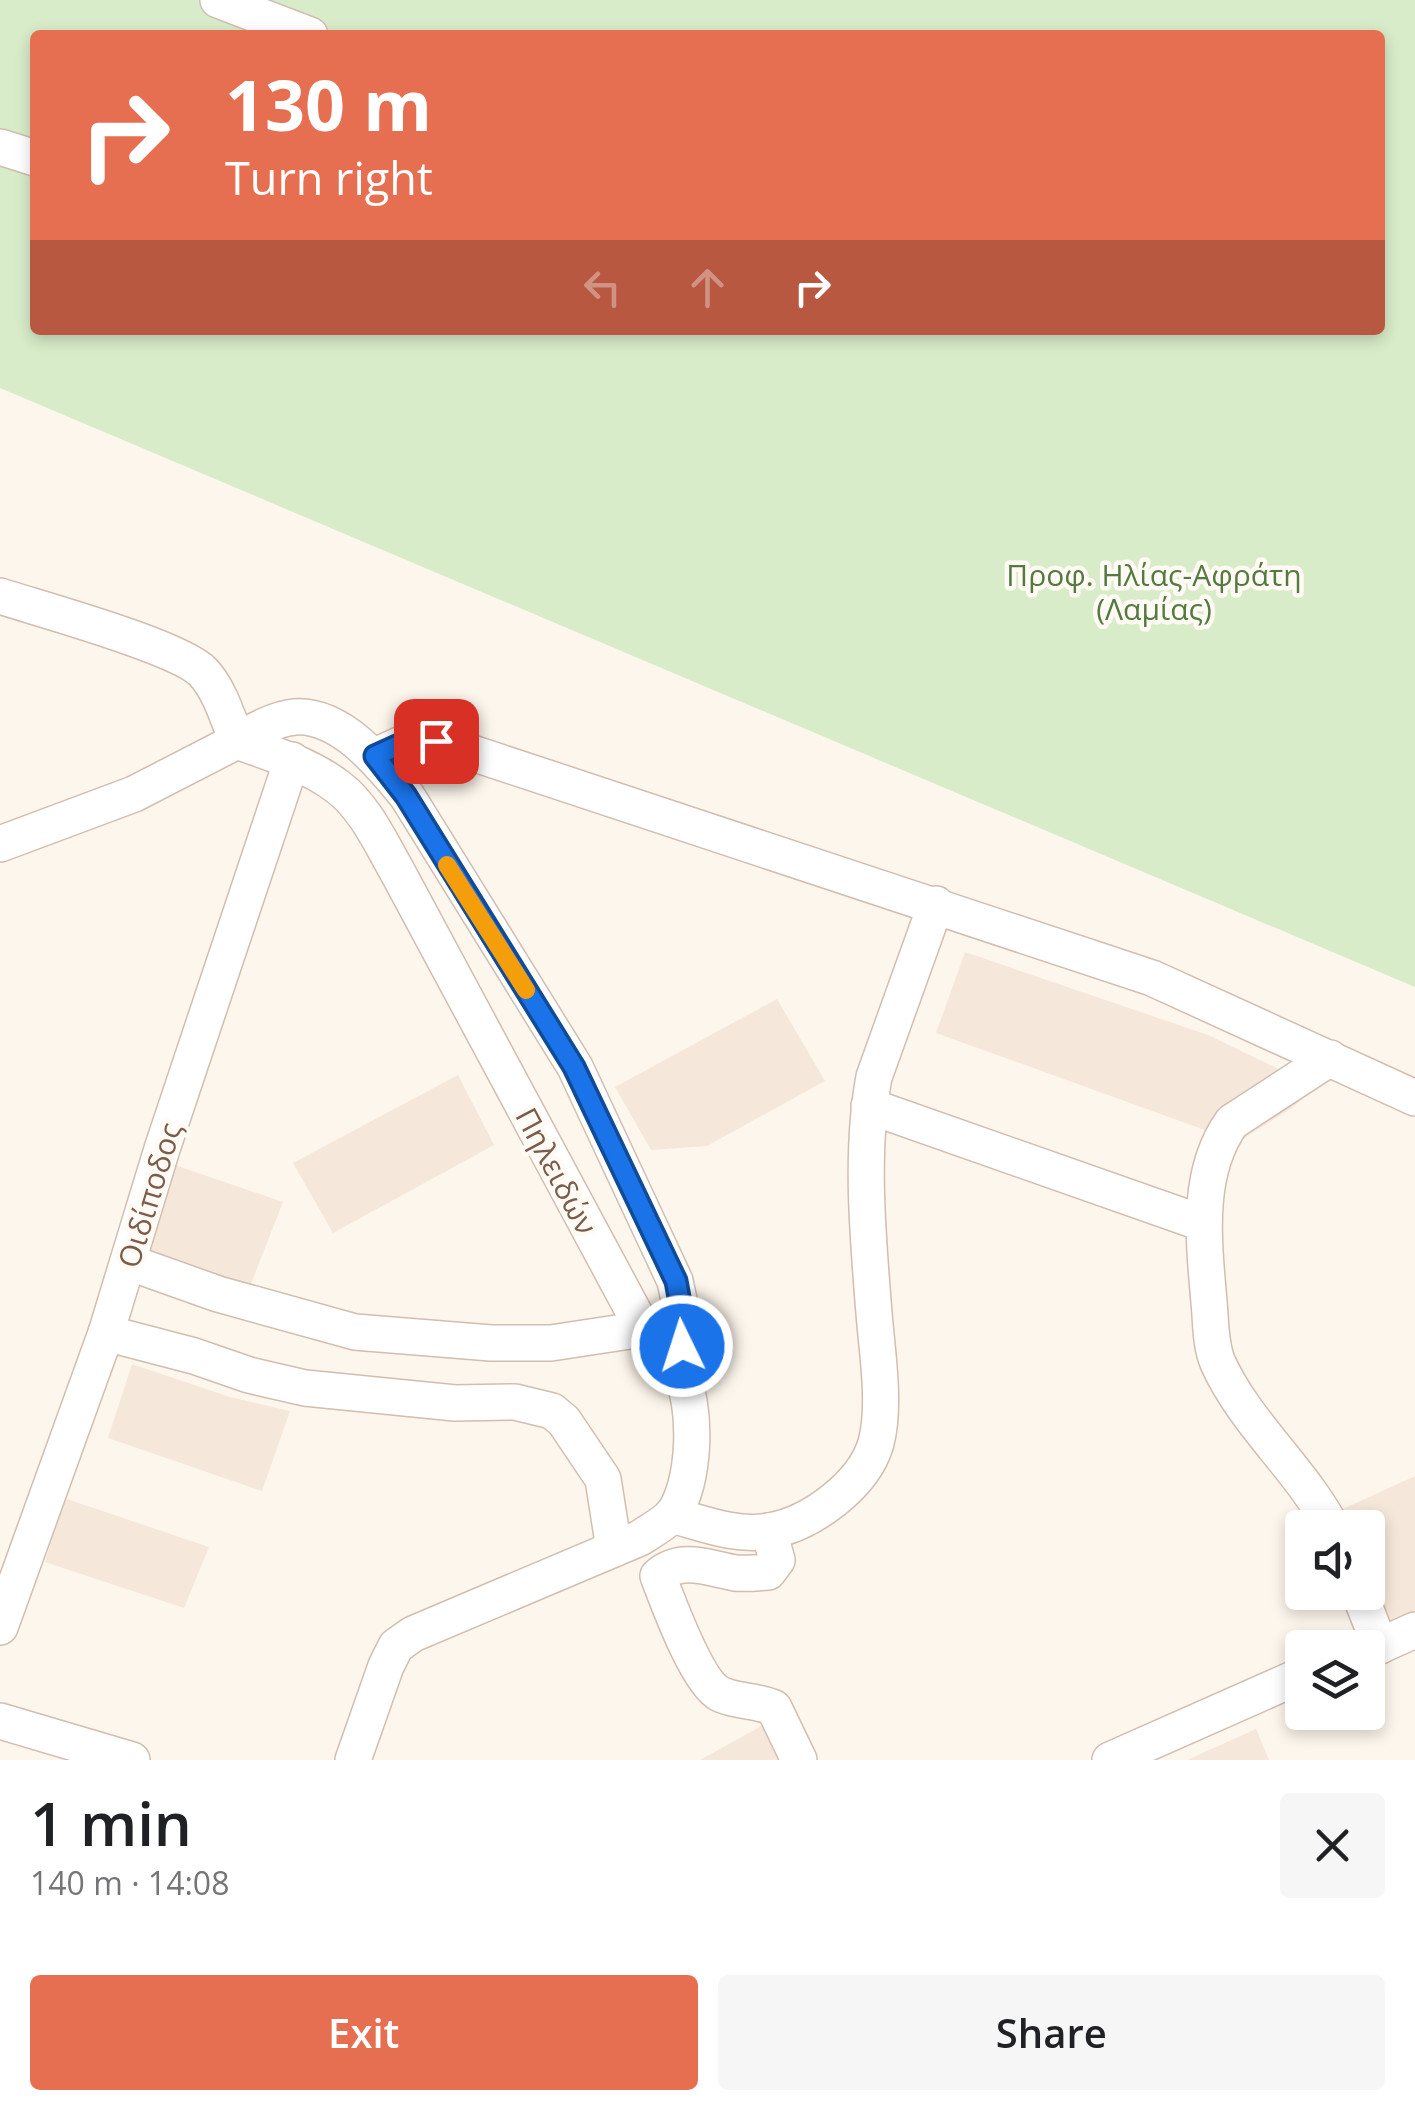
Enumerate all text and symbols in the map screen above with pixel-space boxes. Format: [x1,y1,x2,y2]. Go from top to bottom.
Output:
text: 130 m [225,56,432,152]
icon: right [60,70,190,200]
text: Turn right [225,147,433,208]
icon: left [575,260,630,315]
icon: ahead [680,260,735,315]
icon: right [785,260,840,315]
park label: Προφ. Ηλίας-Αφράτη (Λαμίας) [1006,554,1302,629]
pin [394,699,479,784]
icon: arrive [409,714,464,769]
street label: Πηλειδών [506,1100,608,1242]
street label: Οιδίποδος [107,1117,191,1273]
position arrow [630,1294,734,1398]
map controls [1285,1510,1385,1730]
button: sound [1285,1510,1385,1610]
button: layers [1285,1630,1385,1730]
text: 1 min [30,1782,192,1864]
button: close [1280,1793,1385,1898]
text: 140 m · 14:08 [30,1861,229,1904]
button: Exit [30,1975,698,2090]
button: Share [718,1975,1385,2090]

